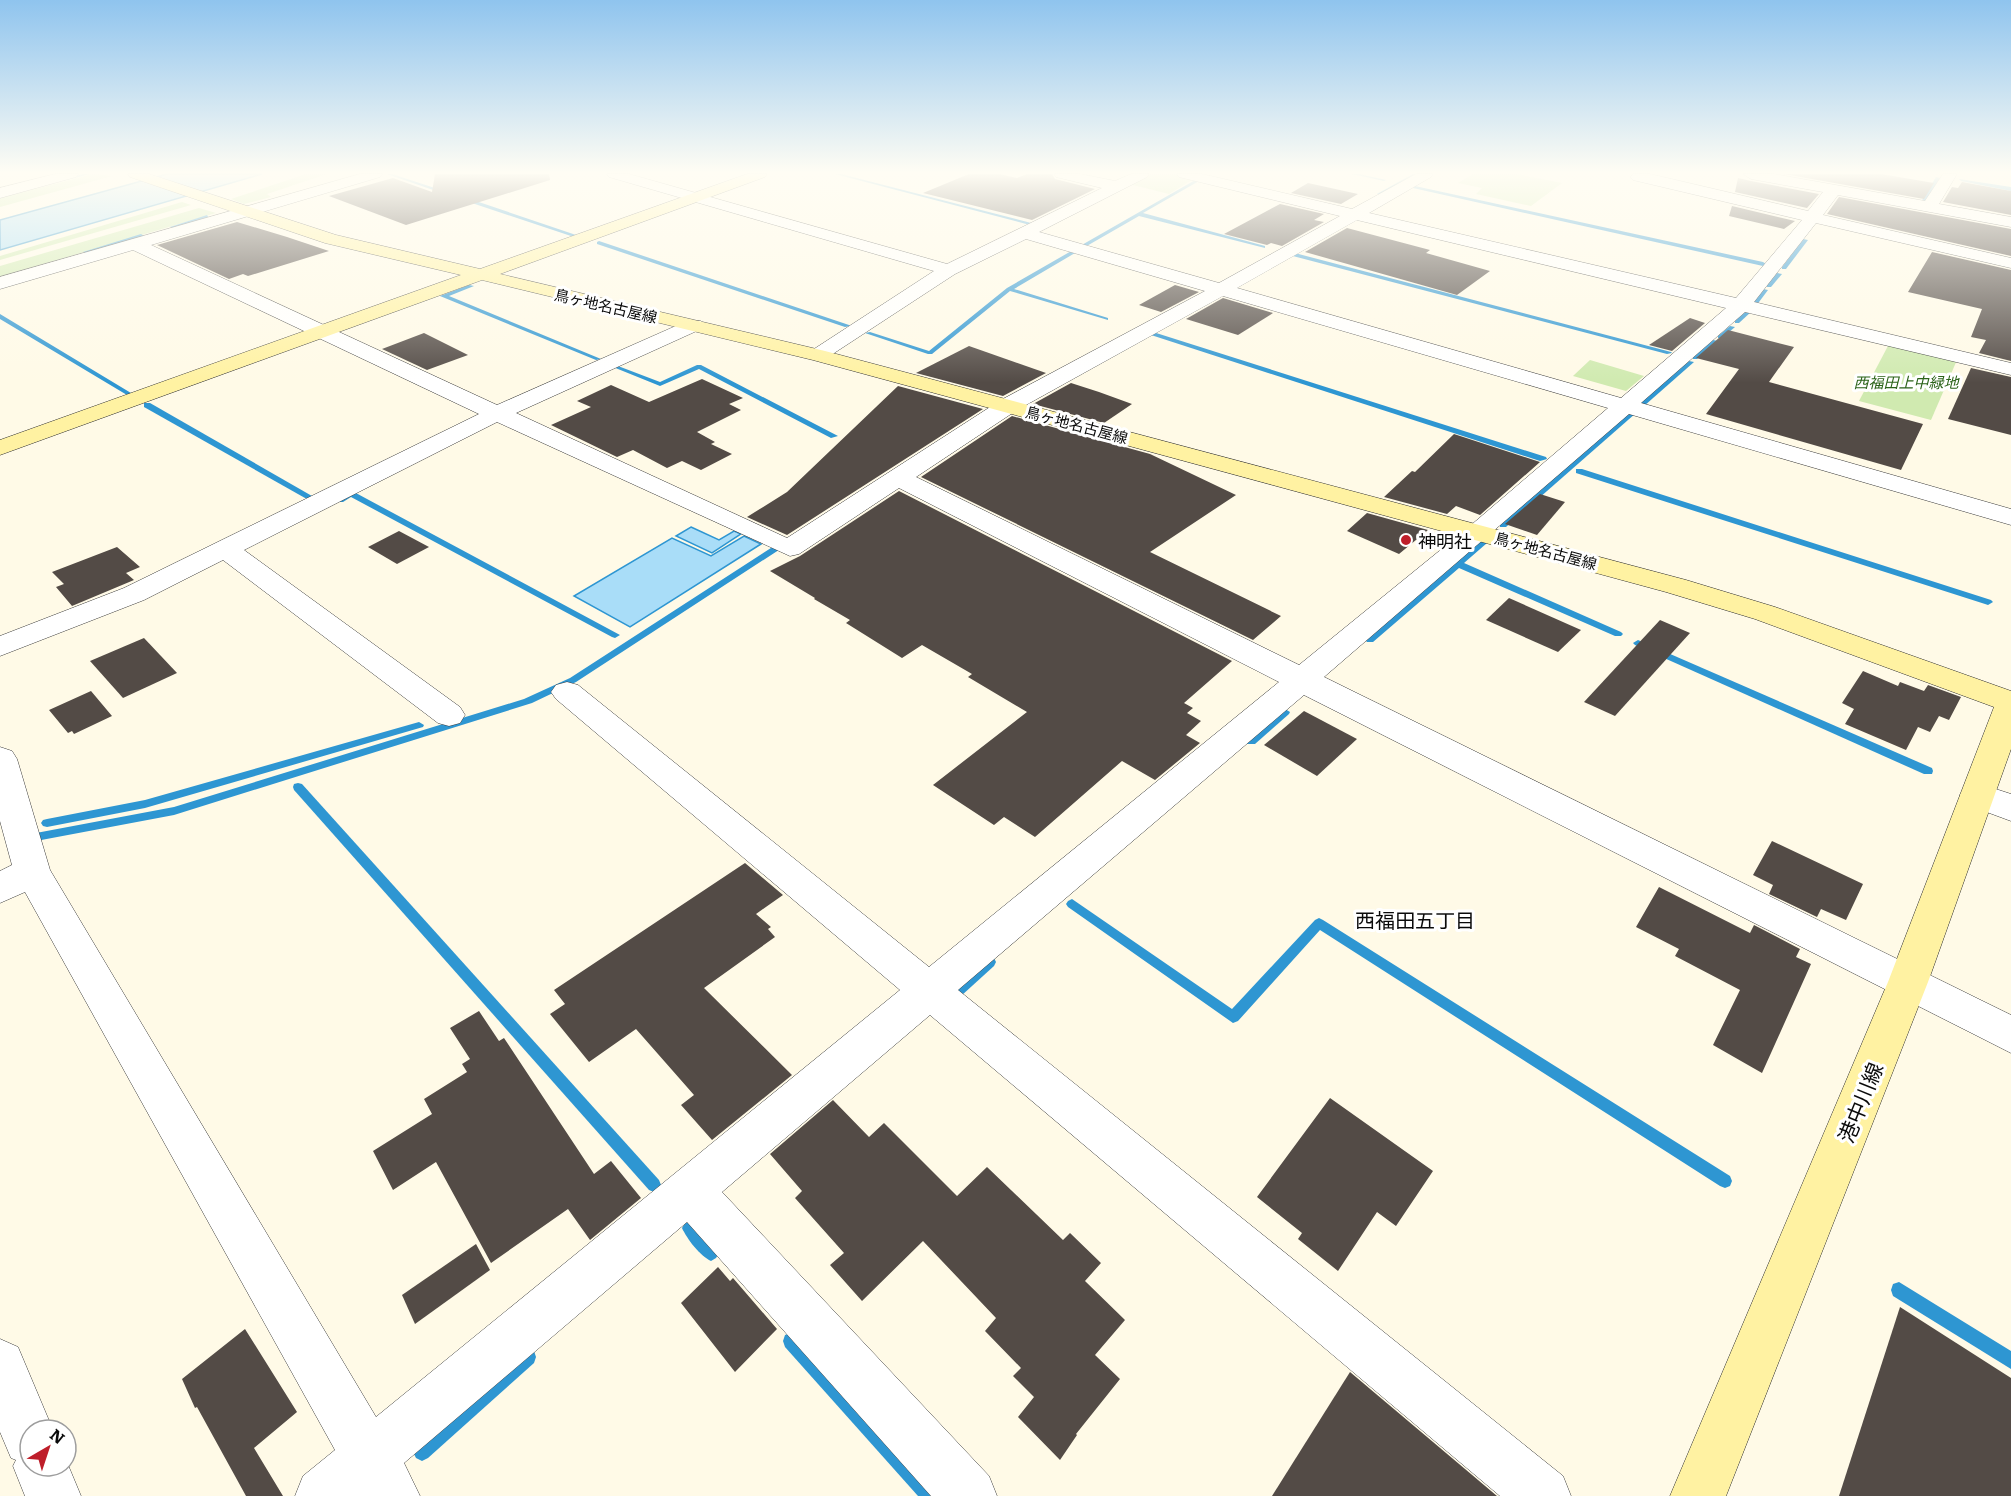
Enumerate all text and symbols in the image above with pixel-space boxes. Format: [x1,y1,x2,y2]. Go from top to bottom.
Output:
street label: 鳥ヶ地名古屋線 [552,282,660,328]
park label: 西福田上中緑地 [1853,370,1960,393]
street label: 鳥ヶ地名古屋線 [1023,399,1131,449]
street label: 鳥ヶ地名古屋線 [1492,525,1600,575]
place label: 神明社 [1418,527,1472,554]
marker: 神明社 [1399,533,1413,547]
district label: 西福田五丁目 [1355,904,1475,934]
street label: 港中川線 [1829,1057,1889,1147]
north arrow [18,1418,78,1478]
text: N [45,1422,71,1449]

